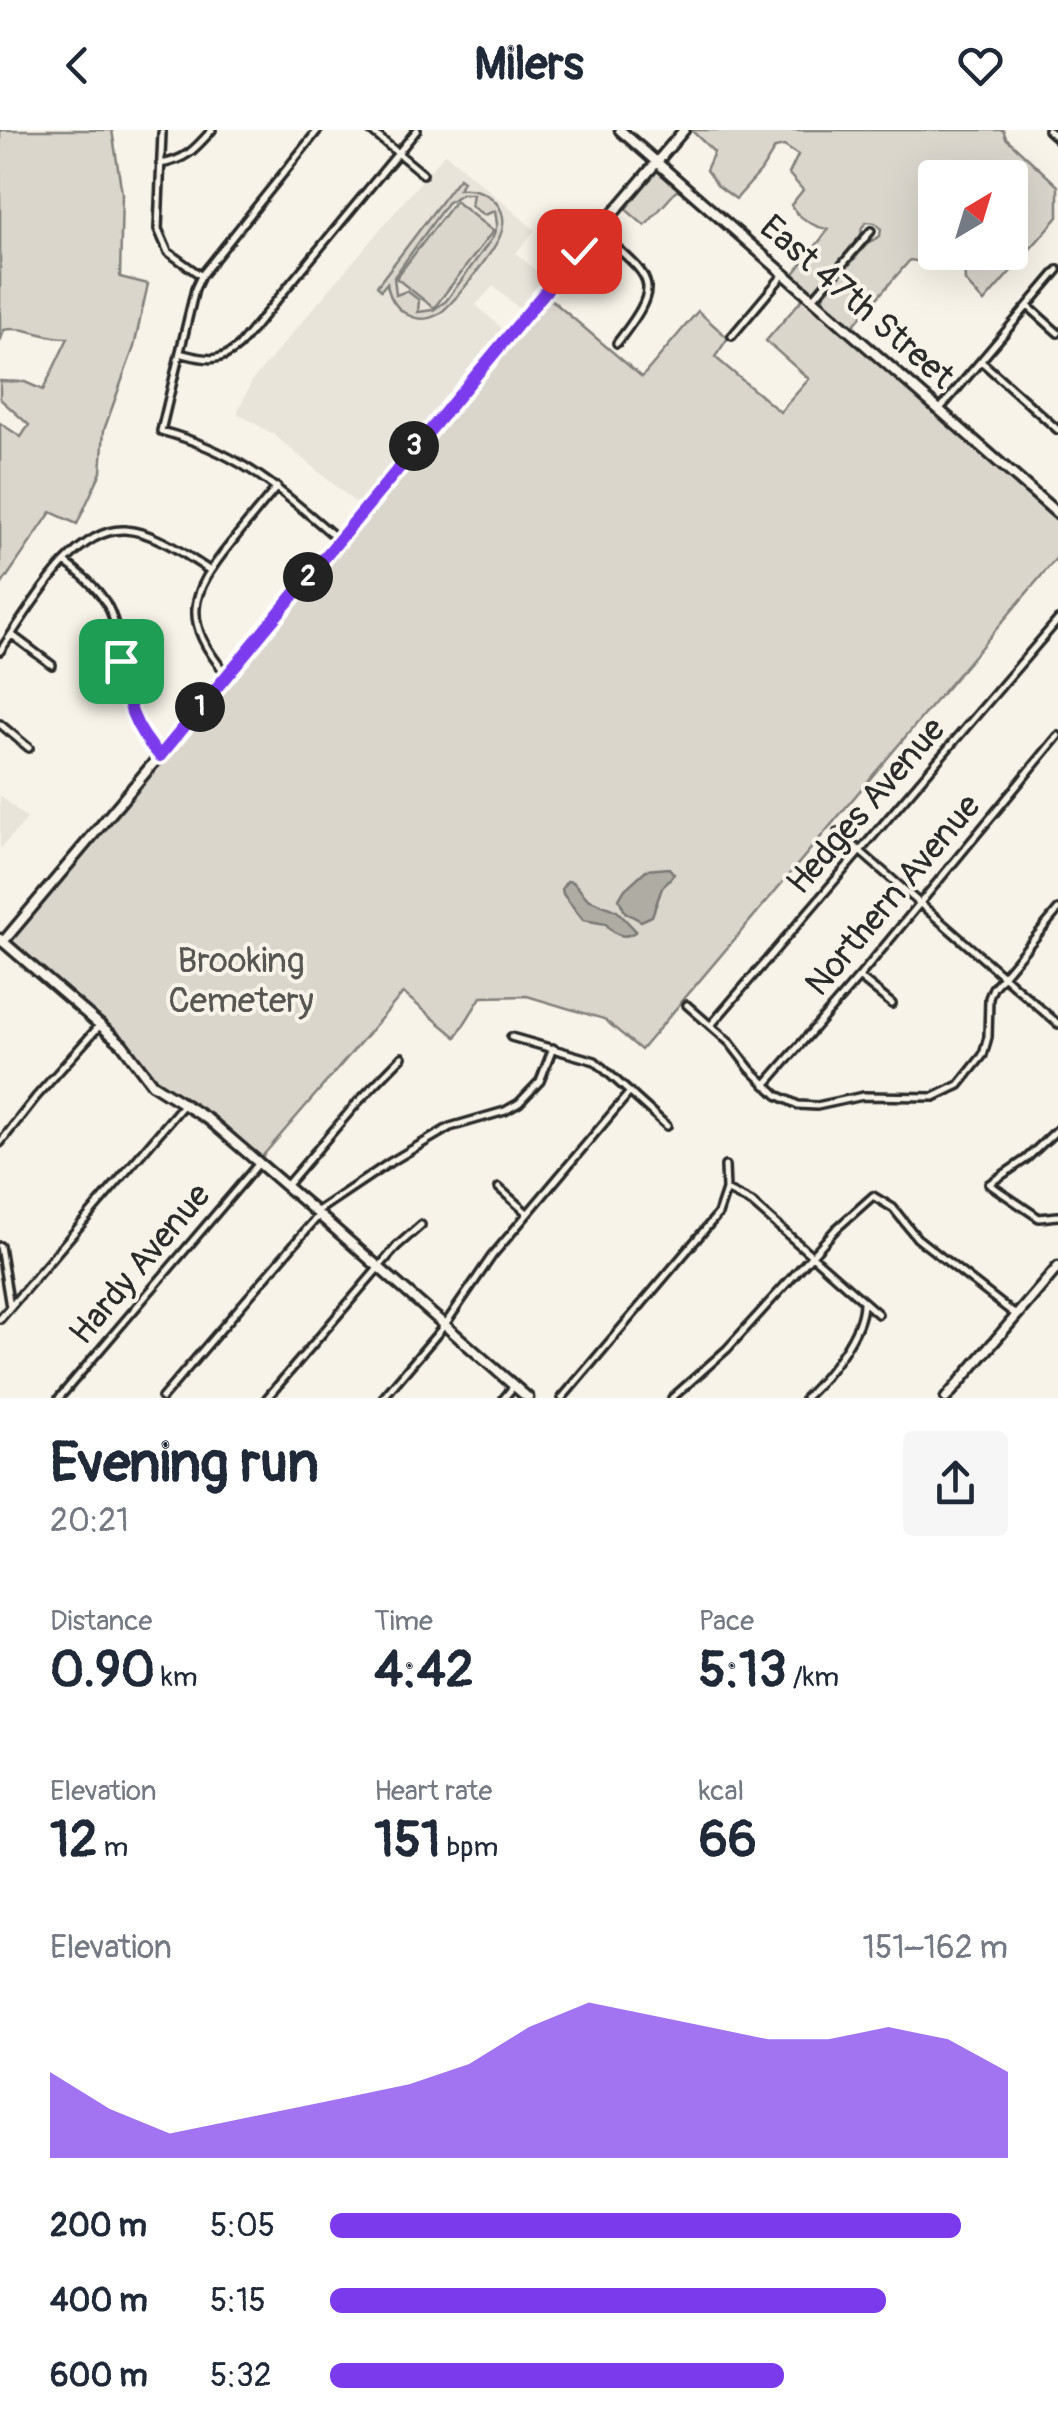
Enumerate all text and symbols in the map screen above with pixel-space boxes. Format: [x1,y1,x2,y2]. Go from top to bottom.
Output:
text: Milers [474,37,584,93]
icon: back [50,38,105,93]
icon: heart [953,38,1008,93]
north arrow [918,160,1028,270]
map controls [918,160,1028,270]
street label: East 47th Street [751,205,964,399]
pin [537,209,622,294]
icon: check [552,224,607,279]
pin: 3 [389,421,439,471]
text: 3 [406,428,422,463]
pin: 2 [283,552,333,602]
text: 2 [300,559,316,594]
pin [79,619,164,704]
icon: arrive [94,634,149,689]
pin: 1 [175,682,225,732]
text: 1 [195,689,205,724]
street label: Hedges Avenue [777,708,955,904]
street label: Northern Avenue [796,785,990,1005]
park label: Brooking Cemetery [168,939,314,1023]
street label: Hardy Avenue [60,1174,220,1354]
text: Evening run [50,1429,319,1498]
button: share [903,1431,1008,1536]
text: 20:21 [50,1501,129,1541]
text: Distance [50,1604,152,1639]
text: Time [374,1604,433,1639]
text: Pace [699,1604,754,1639]
text: 0.90 [50,1639,155,1702]
text: 4:42 [374,1639,474,1702]
text: 5:13 [699,1639,787,1702]
text: km [155,1660,198,1695]
text: /km [787,1660,839,1695]
text: Elevation [50,1774,157,1809]
text: Heart rate [374,1774,492,1809]
text: kcal [699,1774,744,1809]
text: 12 [50,1809,98,1872]
text: 151 [374,1809,441,1872]
text: 66 [699,1809,757,1872]
text: m [98,1830,128,1865]
text: bpm [441,1830,498,1865]
text: Elevation [50,1928,172,1968]
text: 151–162 m [862,1928,1008,1968]
text: 200 m [50,2206,147,2246]
text: 5:05 [210,2206,275,2246]
text: 400 m [50,2281,148,2321]
text: 5:15 [210,2281,266,2321]
text: 600 m [50,2356,148,2396]
text: 5:32 [210,2356,272,2396]

